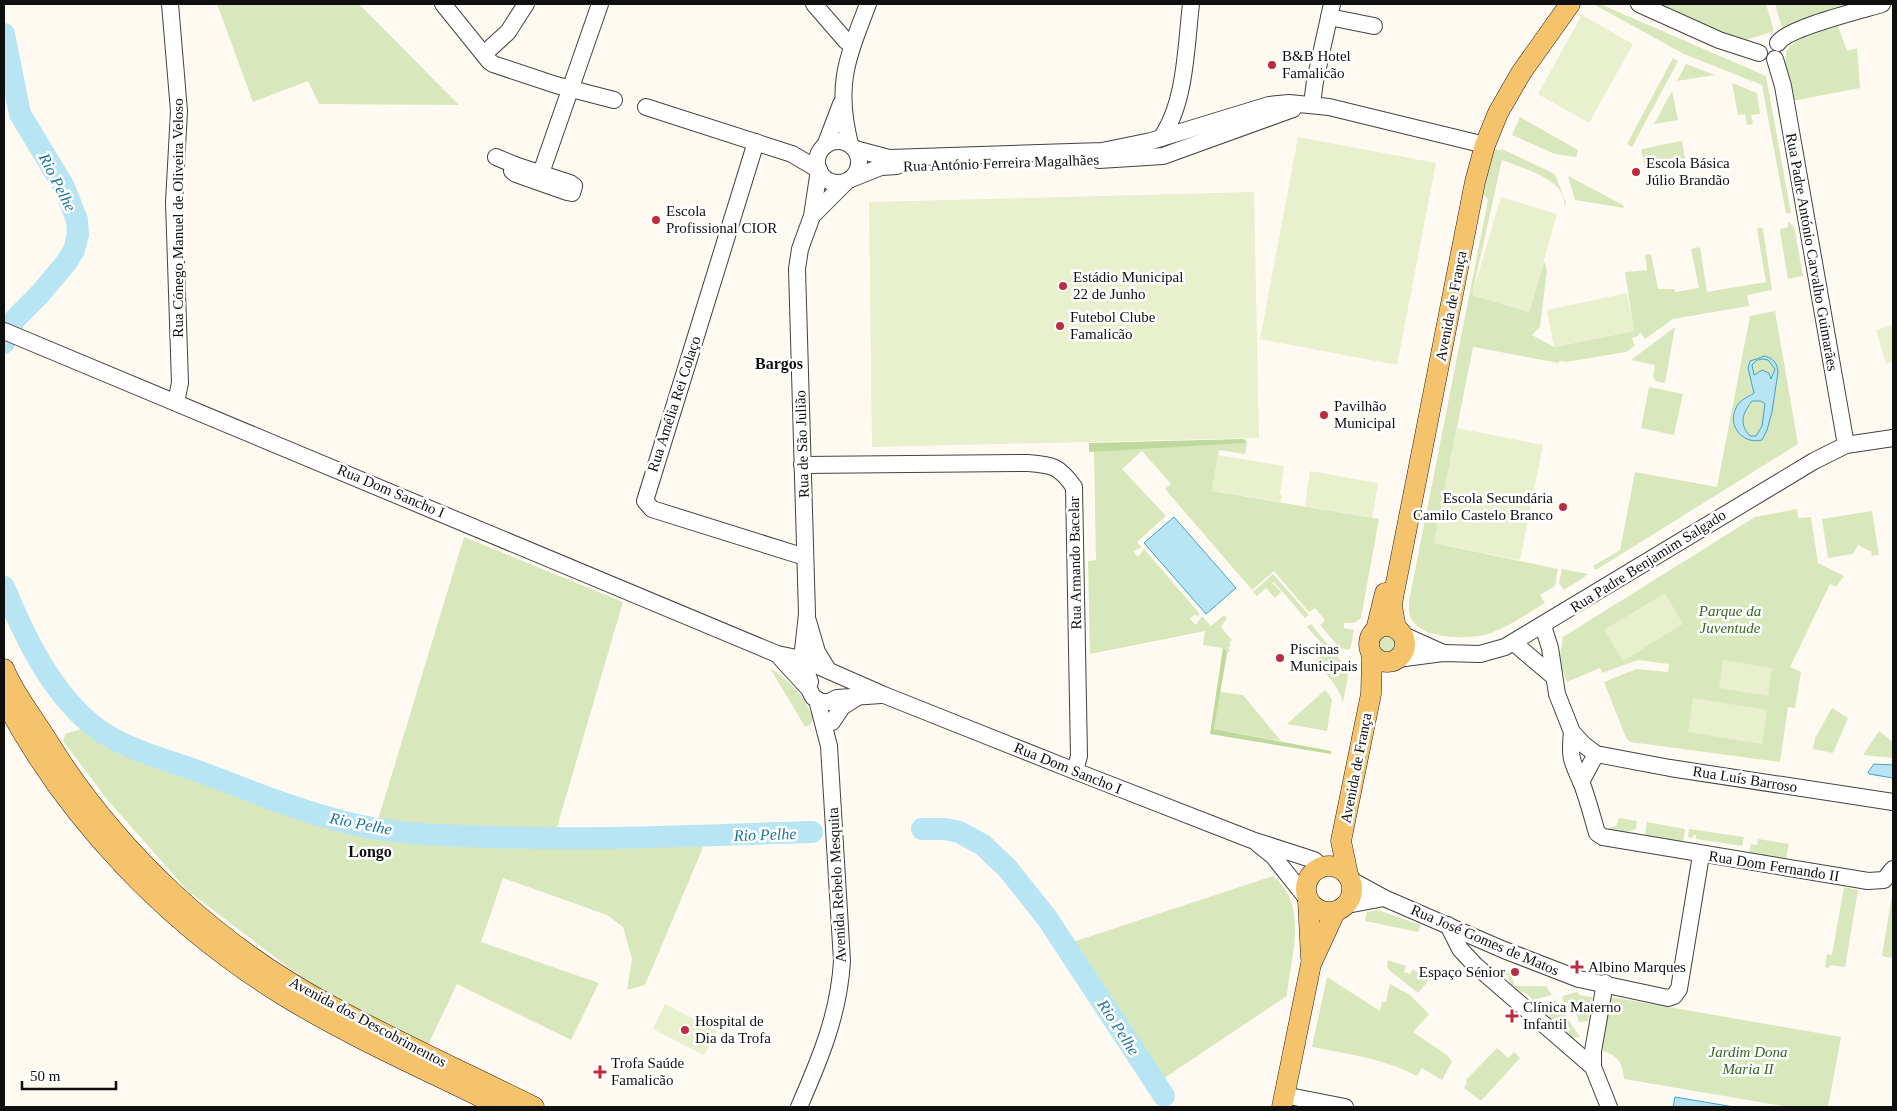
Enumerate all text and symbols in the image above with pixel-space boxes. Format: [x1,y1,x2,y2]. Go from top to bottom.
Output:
place label: B&B Hotel Famalicão [1282,48,1351,81]
marker: B&B Hotel Famalicão [1266,59,1278,71]
street label: Rua Cónego Manuel de Oliveira Veloso [170,98,186,338]
street label: Rua Padre António Carvalho Guimarães [1783,132,1841,373]
water label: Rio Pelhe [35,150,79,214]
street label: Rua António Ferreira Magalhães [903,152,1099,174]
place label: Escola Básica Júlio Brandão [1646,155,1730,188]
marker: Escola Básica Júlio Brandão [1630,166,1642,178]
place label: Escola Profissional CIOR [666,203,777,236]
marker: Escola Profissional CIOR [650,214,662,226]
street label: Avenida de França [1432,249,1470,363]
place label: Estádio Municipal 22 de Junho [1073,269,1183,302]
marker: Estádio Municipal 22 de Junho [1057,280,1069,292]
place label: Futebol Clube Famalicão [1070,309,1156,342]
marker: Futebol Clube Famalicão [1054,320,1066,332]
street label: Rua Amélia Rei Colaço [644,334,704,474]
district label: Bargos [755,355,803,373]
street label: Rua de São Julião [792,390,812,498]
place label: Pavilhão Municipal [1334,398,1396,431]
marker: Pavilhão Municipal [1318,409,1330,421]
street label: Rua Dom Sancho I [335,461,447,521]
place label: Escola Secundária Camilo Castelo Branco [1413,490,1553,523]
street label: Rua Armando Bacelar [1066,496,1084,630]
marker: Escola Secundária Camilo Castelo Branco [1557,501,1569,513]
street label: Rua Padre Benjamim Salgado [1567,506,1729,616]
park label: Parque da Juventude [1698,603,1761,636]
place label: Piscinas Municipais [1290,641,1358,674]
marker: Piscinas Municipais [1274,652,1286,664]
street label: Avenida de França [1337,711,1375,825]
street label: Rua Dom Sancho I [1012,739,1124,797]
street label: Rua Luís Barroso [1691,763,1799,795]
street label: Avenida Rebelo Mesquita [825,807,849,963]
water label: Rio Pelhe [328,809,393,838]
water label: Rio Pelhe [732,825,797,844]
district label: Longo [348,843,392,861]
street label: Rua Dom Fernando II [1708,848,1840,884]
street label: Rua José Gomes de Matos [1409,902,1562,979]
place label: Albino Marques [1588,959,1686,975]
marker: Albino Marques [1570,960,1584,974]
place label: Espaço Sénior [1419,964,1505,980]
marker: Espaço Sénior [1509,966,1521,978]
street label: Avenida dos Descobrimentos [287,974,449,1070]
water label: Rio Pelhe [1094,996,1143,1058]
place label: Clínica Materno Infantil [1523,999,1621,1032]
marker: Clínica Materno Infantil [1505,1009,1519,1023]
place label: Hospital de Dia da Trofa [695,1013,771,1046]
marker: Hospital de Dia da Trofa [679,1024,691,1036]
park label: Jardim Dona Maria II [1708,1044,1788,1077]
place label: Trofa Saúde Famalicão [611,1055,685,1088]
scale bar [22,1058,116,1090]
marker: Trofa Saúde Famalicão [593,1065,607,1079]
text: 50 m [30,1068,61,1084]

